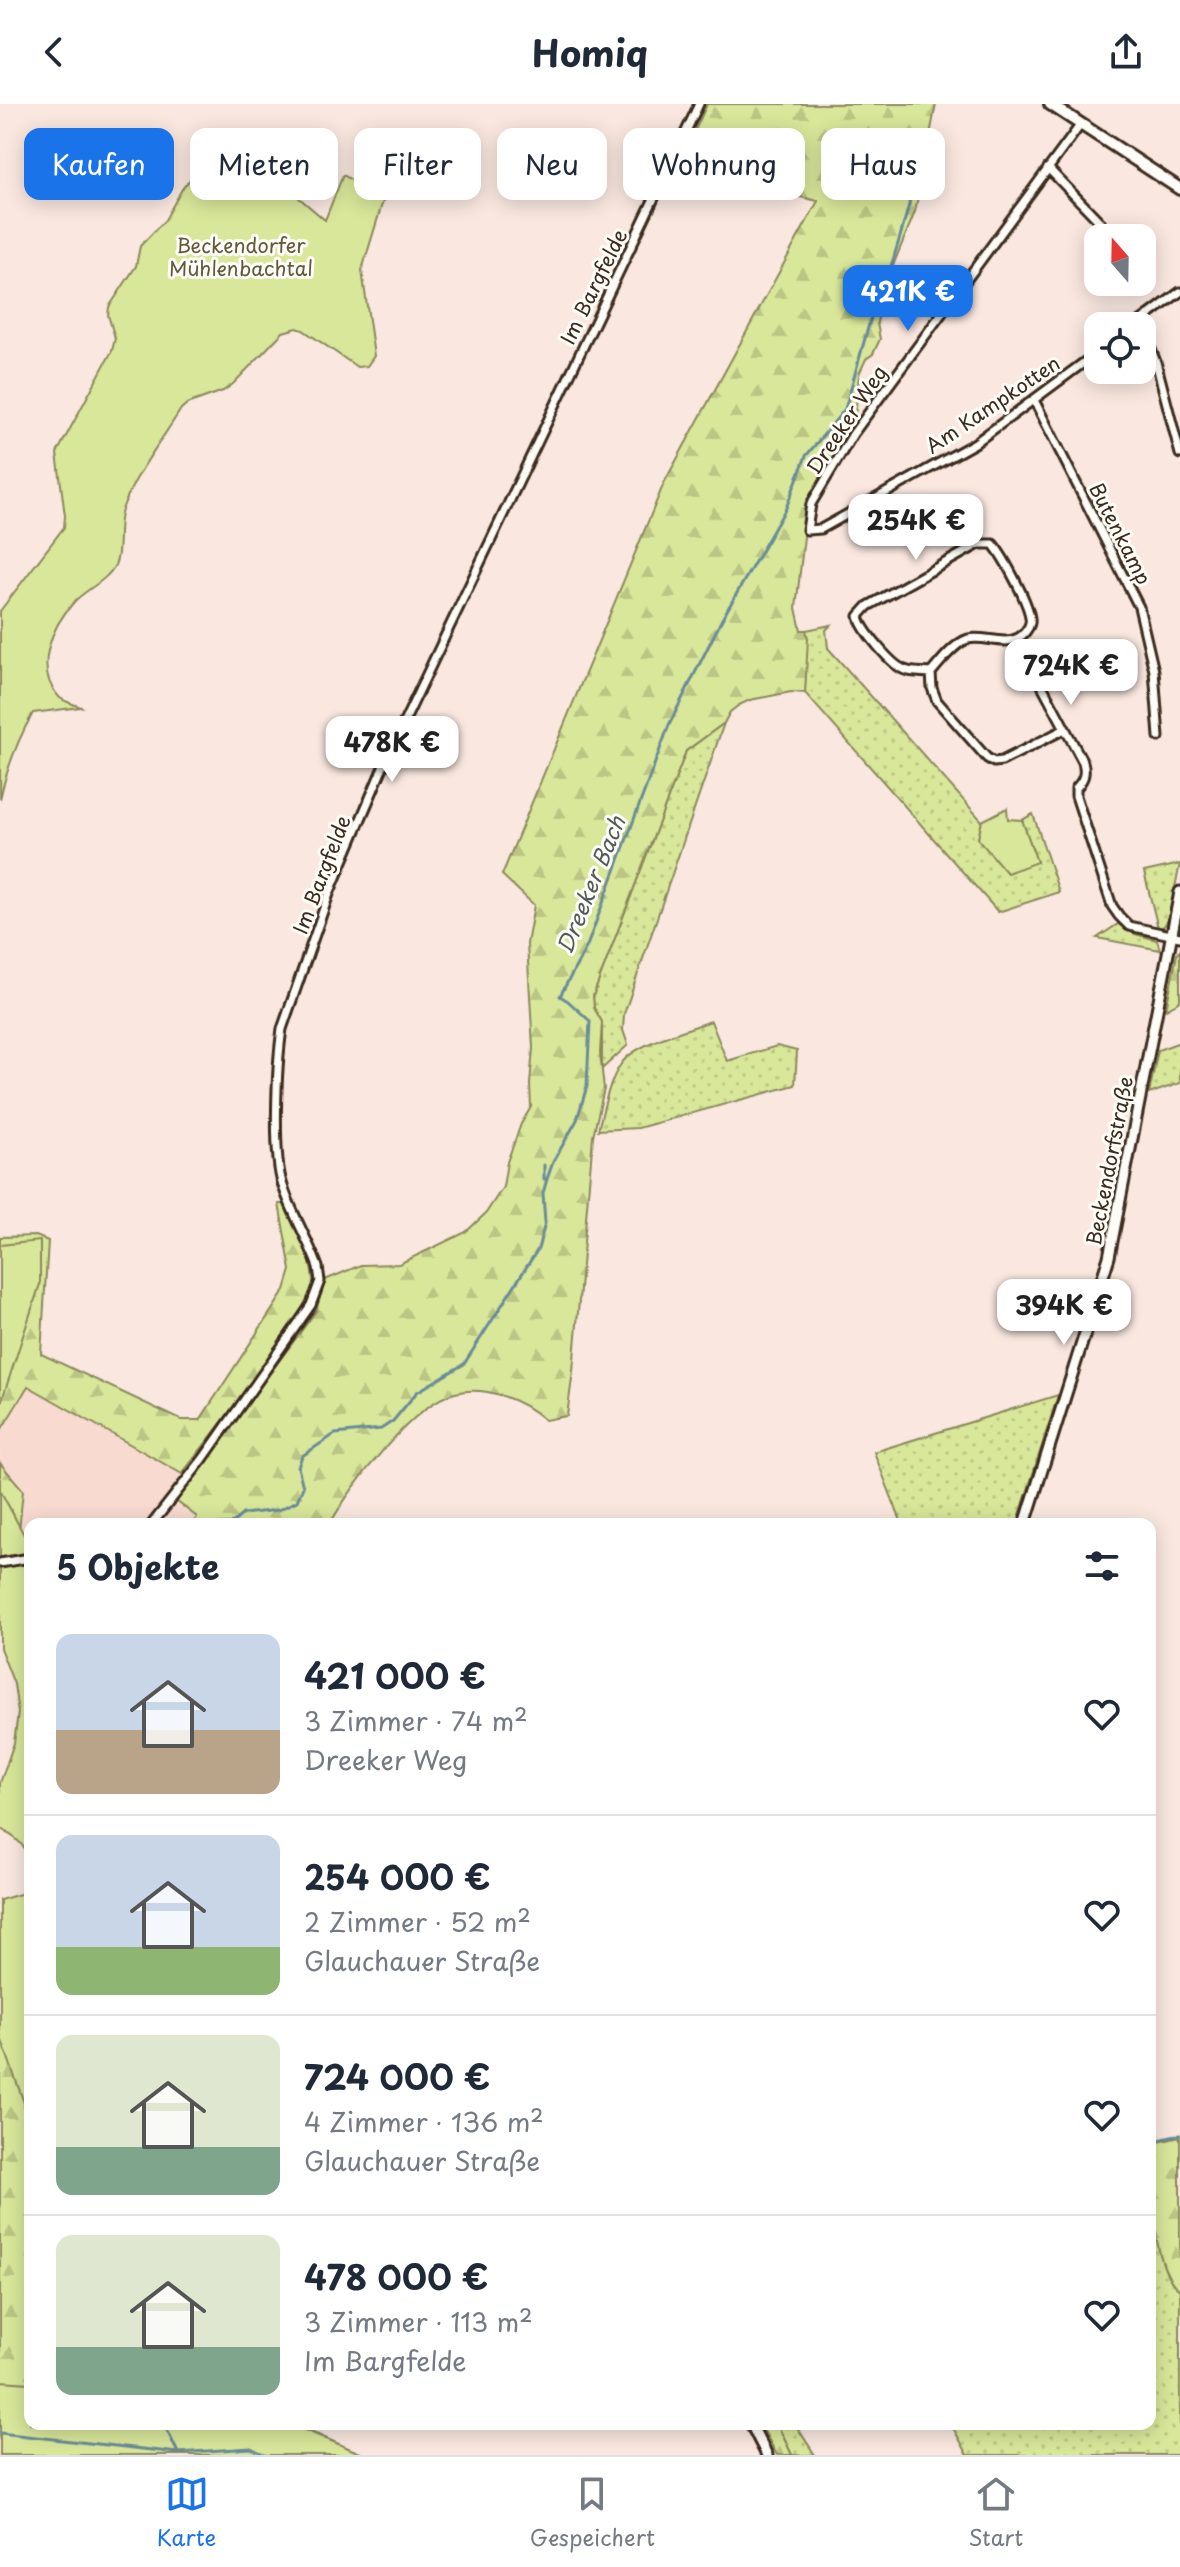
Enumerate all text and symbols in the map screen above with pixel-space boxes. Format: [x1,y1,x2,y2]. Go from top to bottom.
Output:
text: Homiq [532,25,648,79]
icon: back [32,30,76,74]
icon: share [1104,30,1148,74]
chip: Kaufen [24,128,174,200]
chip: Mieten [190,128,338,200]
chip: Filter [354,128,481,200]
chip: Neu [497,128,607,200]
chip: Wohnung [623,128,805,200]
chip: Haus [821,128,945,200]
street label: Im Bargfelde [552,224,634,349]
north arrow [1084,224,1156,296]
map controls [1084,224,1156,384]
park label: Beckendorfer Mühlenbachtal [169,230,313,283]
pin: 421K € [843,265,973,333]
text: 421K € [861,271,955,310]
button: locate [1084,312,1156,384]
street label: Am Kampkotten [919,348,1066,460]
street label: Dreeker Weg [799,359,894,480]
street label: Butenkamp [1082,477,1159,590]
pin: 254K € [851,494,981,562]
text: 254K € [866,500,966,539]
pin: 724K € [1006,639,1136,707]
text: 724K € [1023,645,1119,684]
pin: 478K € [327,716,457,784]
text: 478K € [344,722,440,761]
water label: Dreeker Bach [547,810,633,958]
street label: Im Bargfelde [285,811,357,938]
street label: Beckendorfstraße [1078,1074,1140,1248]
pin: 394K € [999,1279,1129,1347]
text: 394K € [1015,1285,1113,1324]
text: 5 Objekte [56,1540,219,1592]
icon: filters [1080,1544,1124,1588]
text: 421 000 € [304,1649,486,1701]
icon: home [120,1666,216,1762]
icon: heart [1080,1692,1124,1736]
text: 3 Zimmer · 74 m² [304,1701,528,1740]
text: Dreeker Weg [304,1740,467,1779]
text: 254 000 € [304,1850,491,1902]
icon: home [120,1867,216,1963]
icon: heart [1080,1893,1124,1937]
text: 2 Zimmer · 52 m² [304,1902,531,1941]
text: Glauchauer Straße [304,1941,540,1980]
text: 724 000 € [304,2050,490,2102]
icon: home [120,2067,216,2163]
icon: heart [1080,2093,1124,2137]
text: 4 Zimmer · 136 m² [304,2102,544,2141]
text: Glauchauer Straße [304,2141,540,2180]
text: 478 000 € [304,2250,488,2302]
icon: home [120,2267,216,2363]
icon: heart [1080,2293,1124,2337]
text: 3 Zimmer · 113 m² [304,2302,533,2341]
text: Im Bargfelde [304,2341,466,2380]
tab: Karte [157,2472,216,2553]
tab: Gespeichert [530,2472,655,2553]
tab: Start [968,2472,1023,2553]

